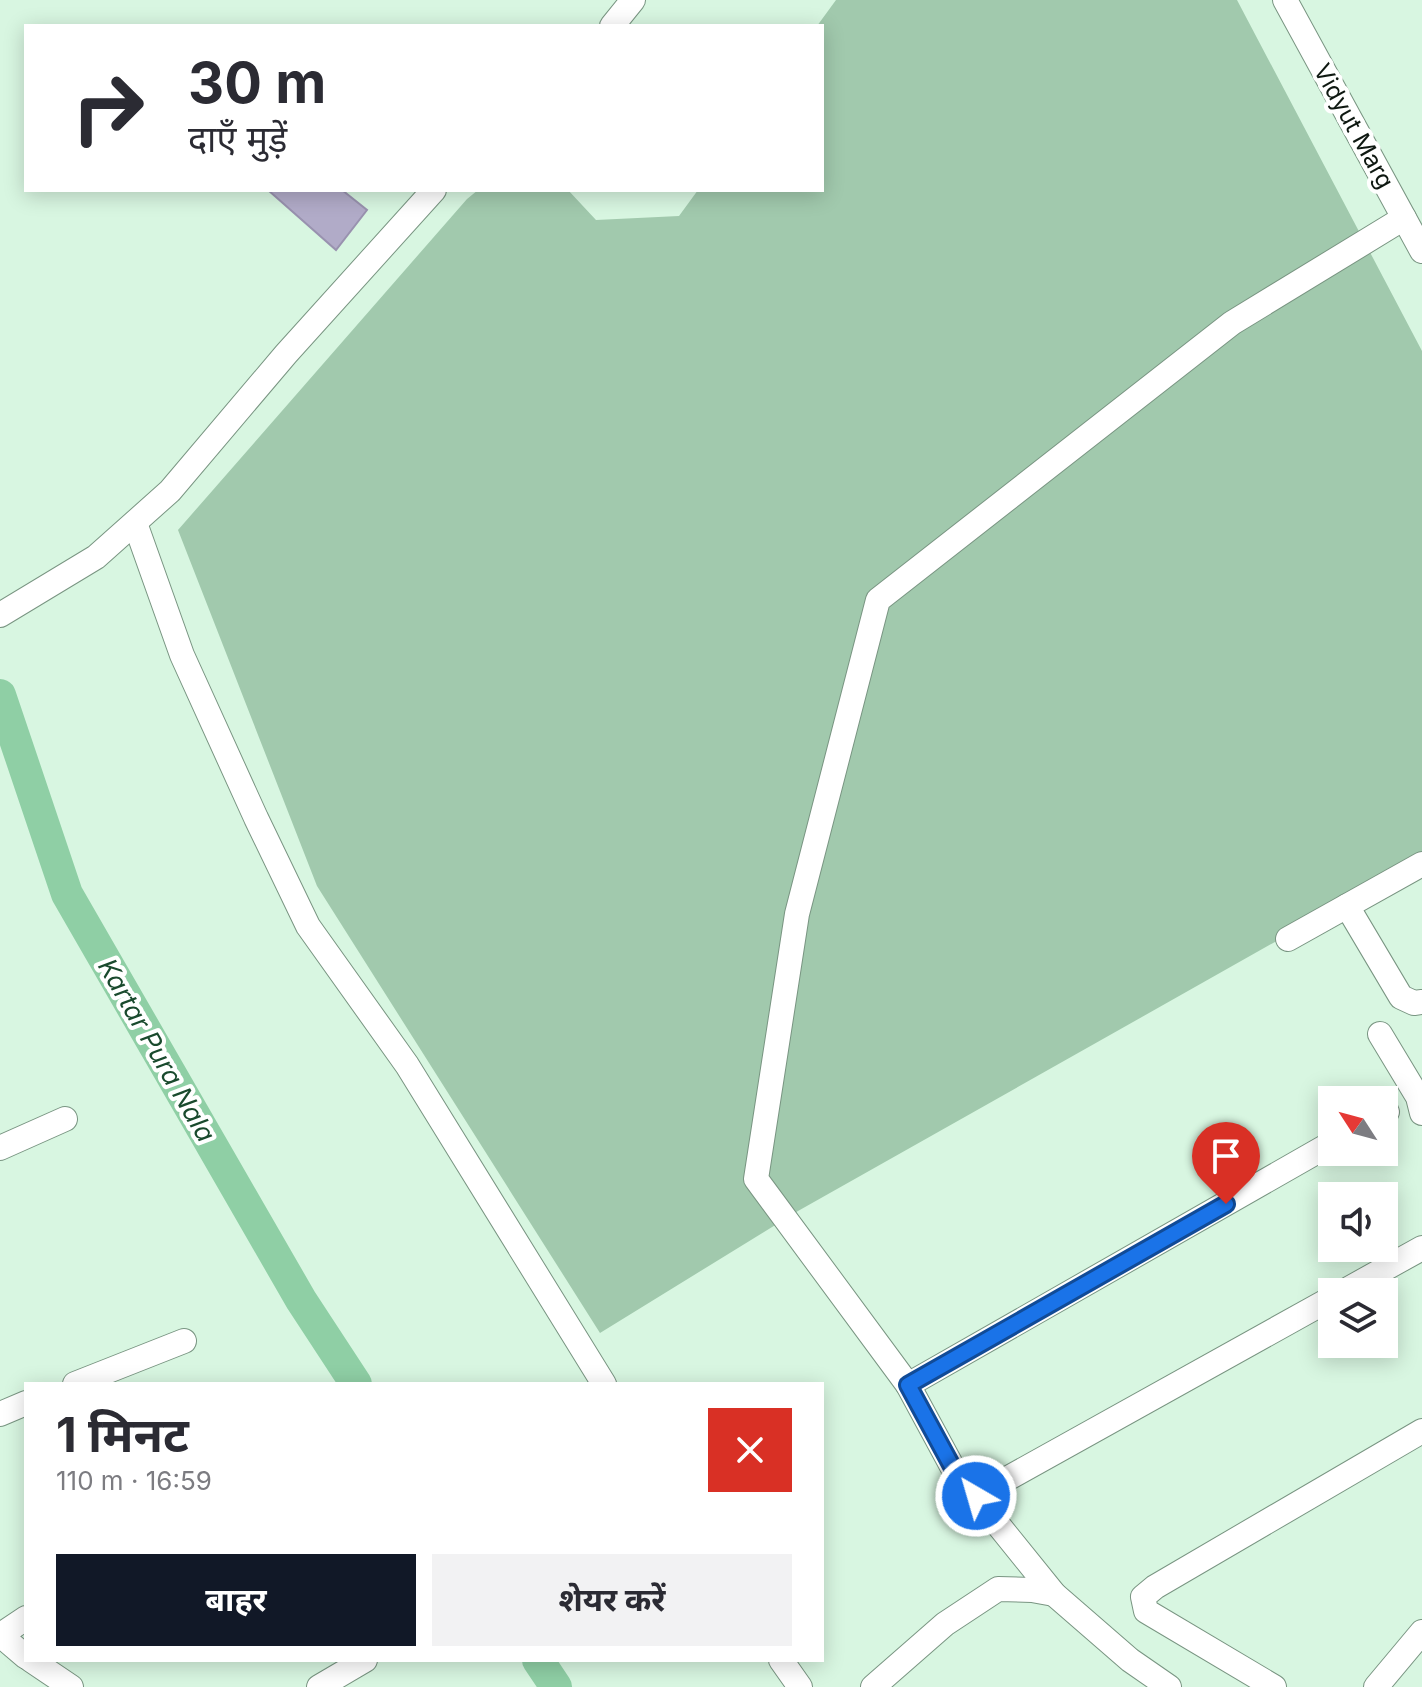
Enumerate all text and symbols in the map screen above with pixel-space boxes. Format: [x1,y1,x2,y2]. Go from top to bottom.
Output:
text: 30 m [188,49,326,117]
icon: right [56,56,160,160]
street label: Vidyut Marg [1308,59,1400,193]
text: दाएँ मुड़ें [188,117,287,161]
water label: Kartar Pura Nala [92,953,222,1147]
north arrow [1318,1086,1398,1166]
map controls [1318,1086,1398,1358]
pin [1192,1122,1260,1204]
icon: arrive [1204,1134,1248,1178]
button: sound [1318,1182,1398,1262]
button: layers [1318,1278,1398,1358]
text: 1 मिनट [56,1405,189,1464]
button: close [708,1408,792,1492]
position arrow [934,1454,1018,1538]
text: 110 m · 16:59 [56,1465,212,1496]
button: बाहर [56,1554,416,1646]
button: शेयर करें [432,1554,792,1646]

